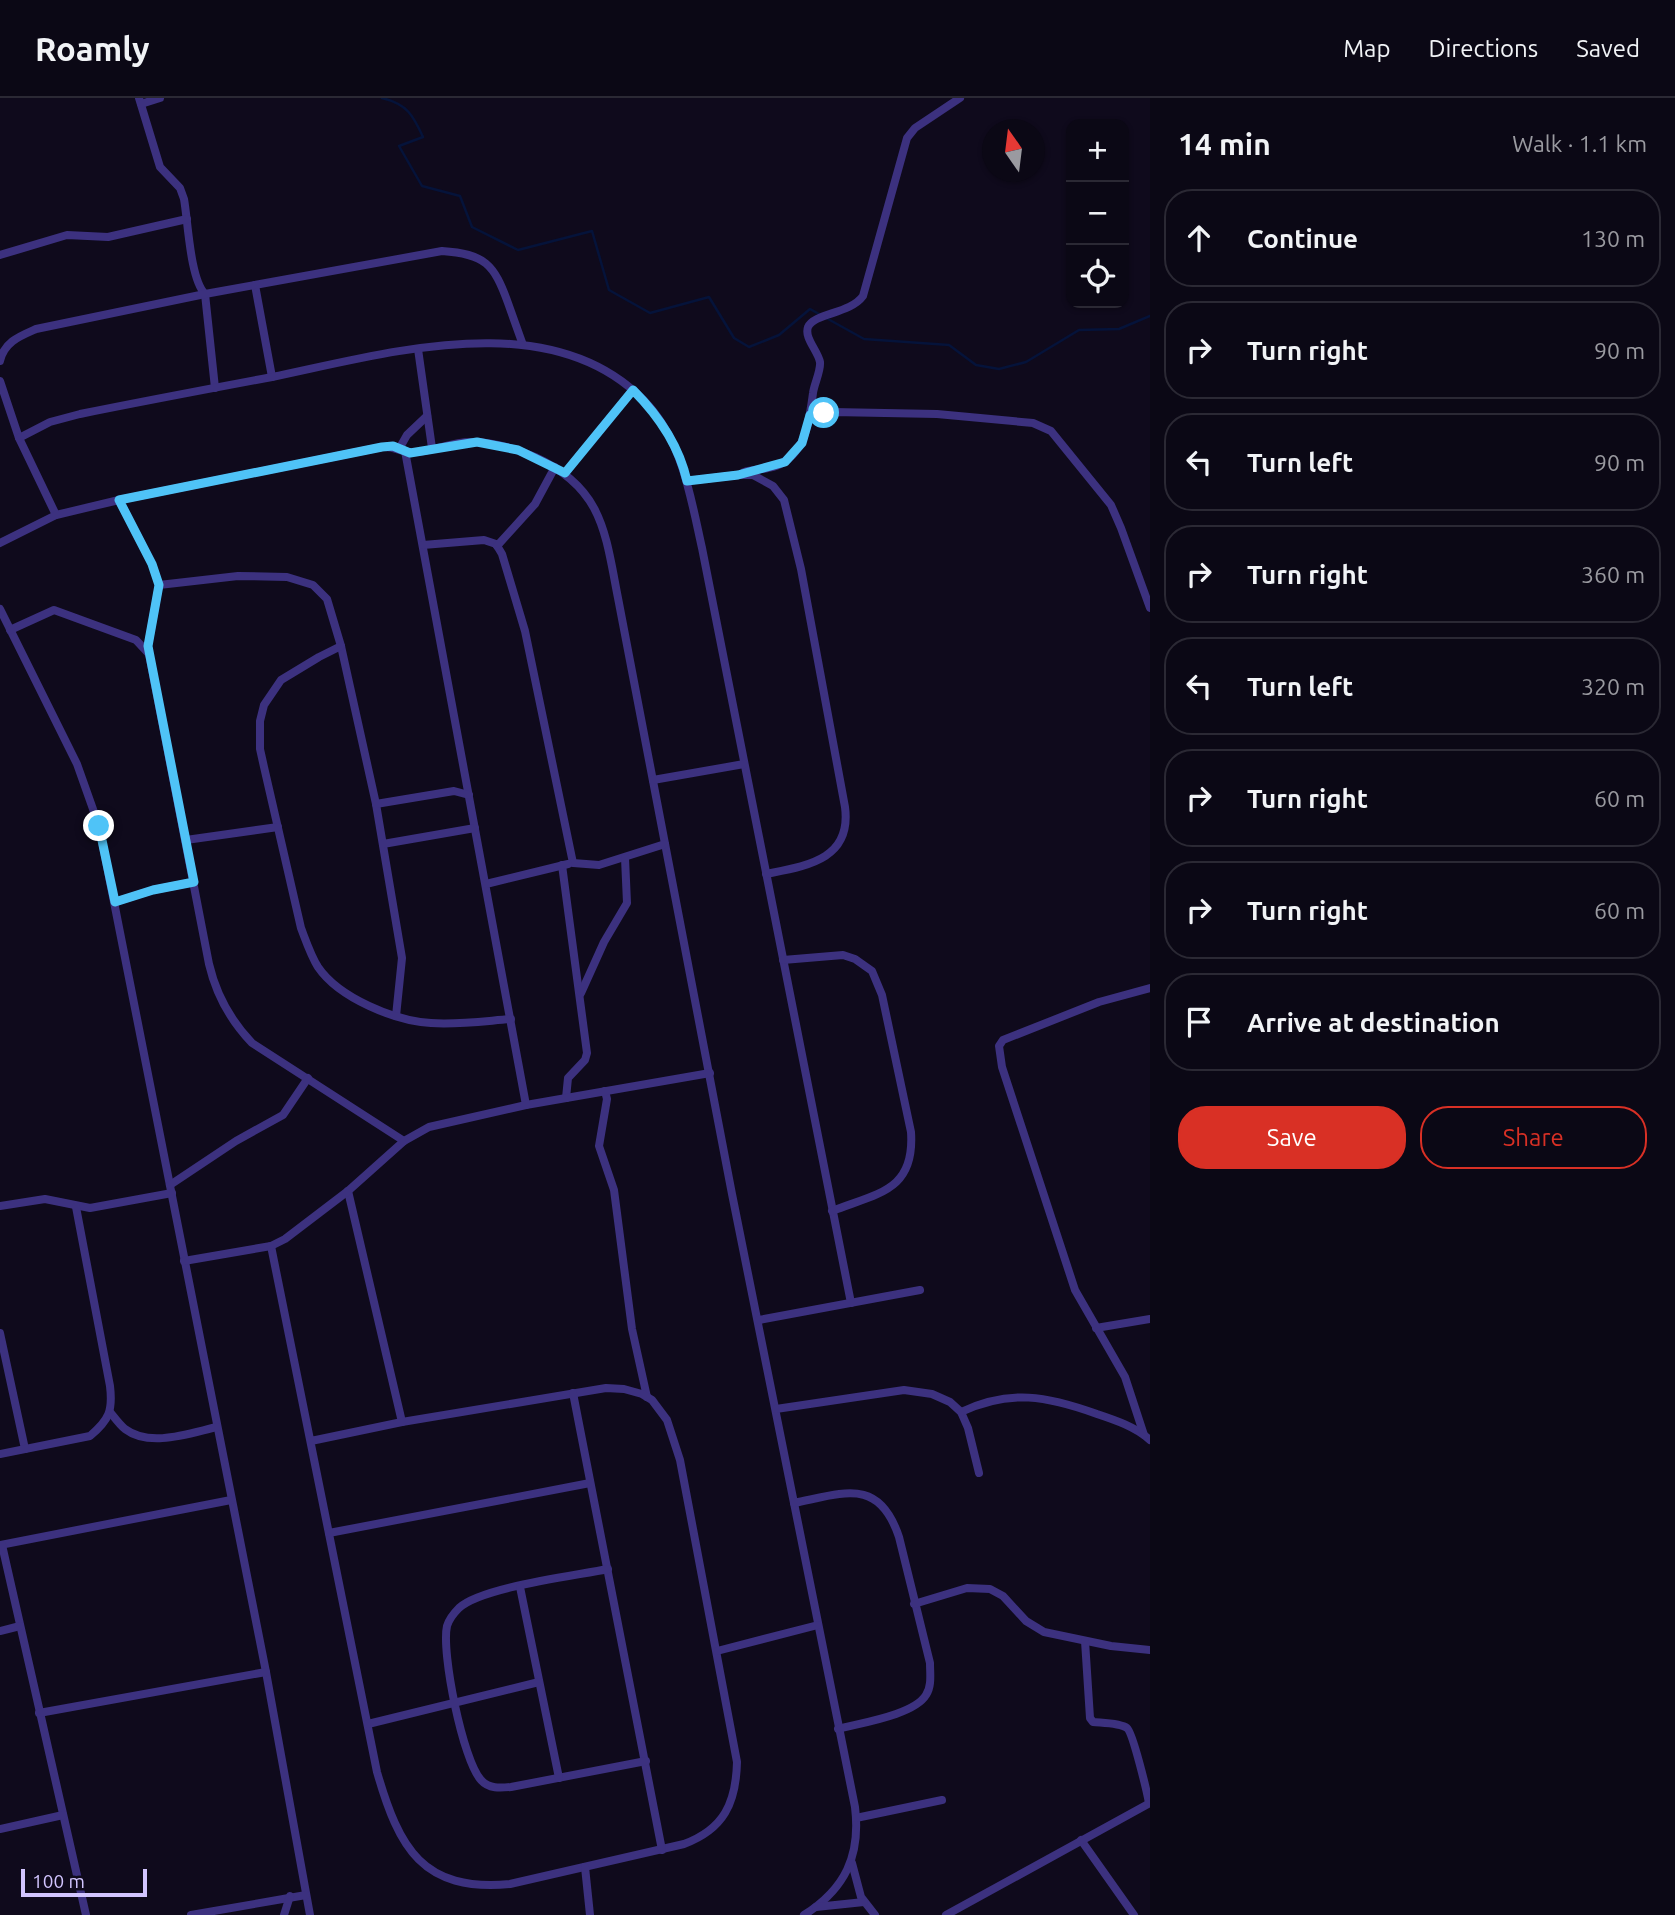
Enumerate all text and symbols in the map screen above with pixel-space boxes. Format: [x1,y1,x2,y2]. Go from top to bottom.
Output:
text: Roamly [35,30,149,67]
text: Map [1343,35,1390,62]
text: Directions [1428,35,1538,62]
text: Saved [1576,35,1640,62]
north arrow [982,119,1045,182]
map controls [1066,119,1129,308]
button: + [1066,119,1129,182]
text: 14 min [1178,127,1271,161]
text: Walk · 1.1 km [1512,131,1647,156]
button: − [1066,182,1129,245]
icon: ahead [1180,219,1218,257]
text: Continue [1247,224,1358,253]
text: 130 m [1581,226,1645,251]
button: locate [1066,245,1129,308]
icon: right [1180,331,1218,369]
text: Turn right [1247,336,1368,365]
text: 90 m [1594,338,1645,363]
route start [808,397,839,428]
icon: left [1180,443,1218,481]
text: Turn left [1247,448,1353,477]
text: 90 m [1594,450,1645,475]
icon: right [1180,555,1218,593]
text: Turn right [1247,560,1368,589]
text: 360 m [1581,562,1645,587]
icon: left [1180,667,1218,705]
text: Turn left [1247,672,1353,701]
text: 320 m [1581,674,1645,699]
icon: right [1180,779,1218,817]
text: Turn right [1247,784,1368,813]
text: 60 m [1594,786,1645,811]
route end [83,810,114,841]
icon: right [1180,891,1218,929]
text: Turn right [1247,896,1368,925]
text: 60 m [1594,898,1645,923]
icon: arrive [1180,1003,1218,1041]
text: Arrive at destination [1247,1008,1500,1037]
button: Save [1178,1106,1406,1169]
button: Share [1420,1106,1647,1169]
scale bar [21,1866,147,1898]
text: 100 m [32,1870,85,1892]

